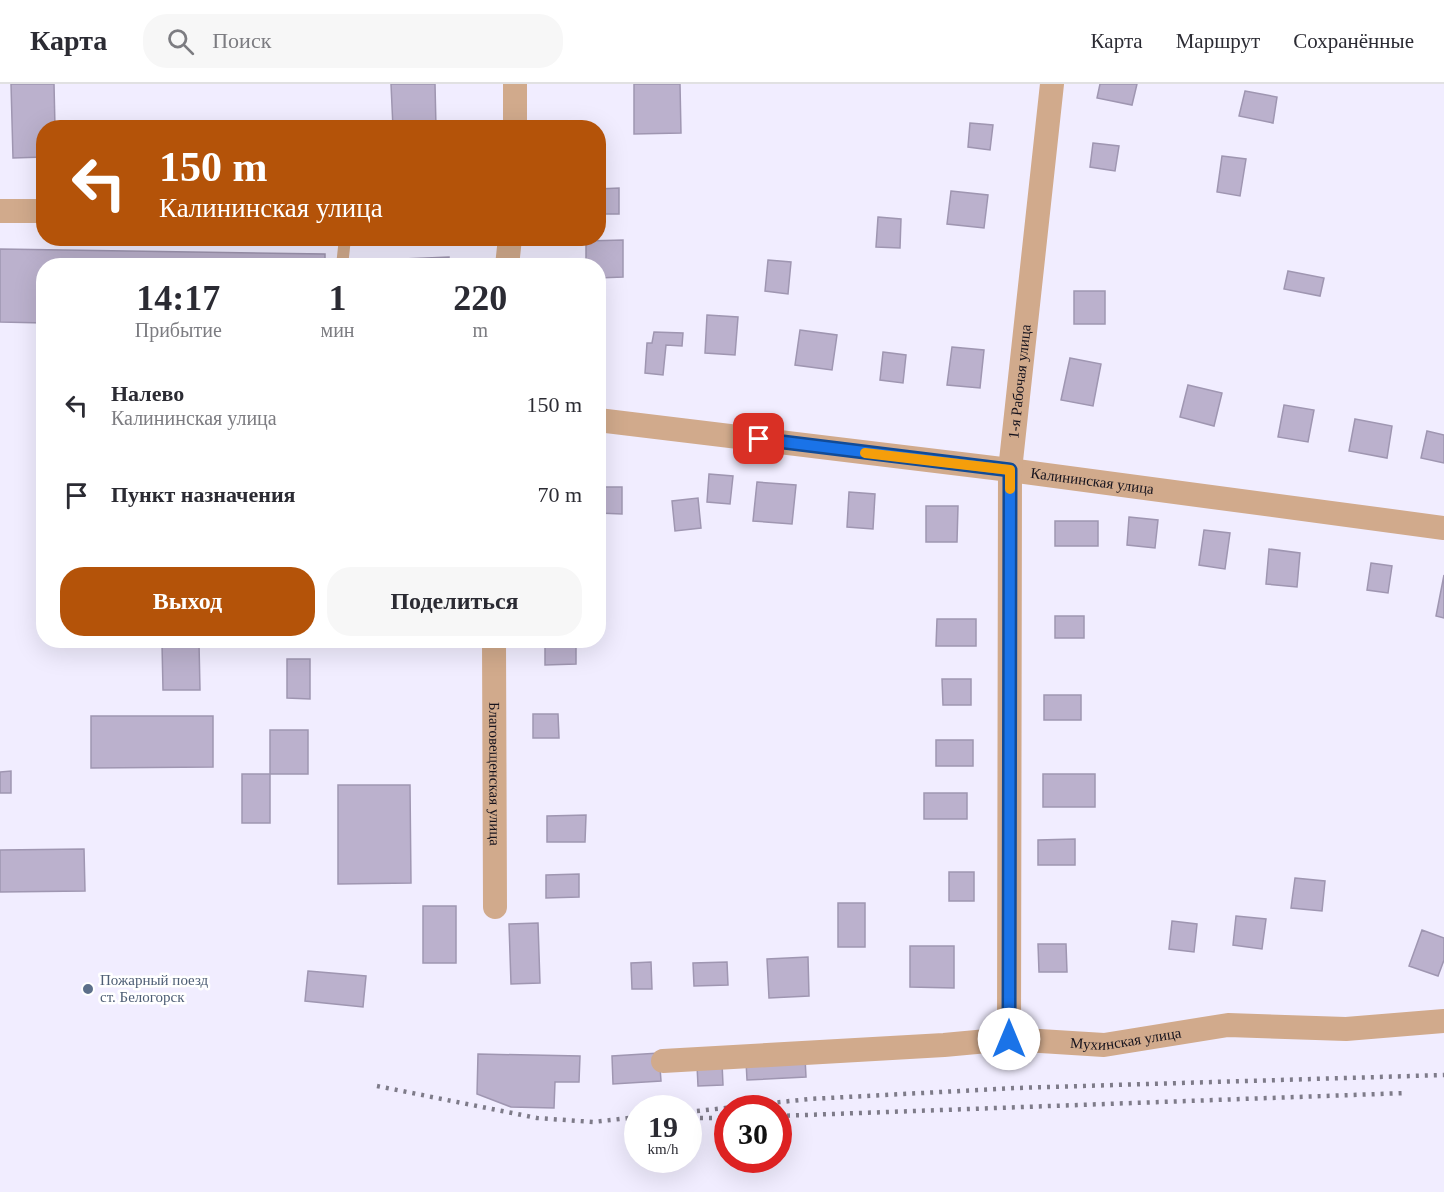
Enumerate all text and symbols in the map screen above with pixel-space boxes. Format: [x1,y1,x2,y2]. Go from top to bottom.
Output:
search box [143,14,563,68]
text: Карта [30,25,107,56]
icon: search [164,25,197,58]
text: Поиск [212,28,271,53]
text: Карта [1091,29,1143,53]
text: Маршрут [1176,29,1260,53]
text: Сохранённые [1293,29,1414,53]
icon: left [60,144,138,222]
text: 150 m [159,144,268,190]
text: Калининская улица [159,193,383,223]
text: 14:17 [136,278,220,318]
text: 1 [329,278,347,318]
text: 220 [453,278,507,318]
text: Прибытие [135,319,222,341]
text: мин [321,319,355,341]
text: m [472,319,488,341]
street label: 1-я Рабочая улица [1005,323,1034,439]
text: Налево [111,381,184,406]
icon: left [60,389,93,422]
text: 150 m [526,392,582,417]
text: Калининская улица [111,407,277,429]
pin [733,413,784,464]
icon: arrive [742,422,775,455]
street label: Калининская улица [1030,465,1155,497]
icon: arrive [60,479,93,512]
text: Пункт назначения [111,482,296,507]
text: 70 m [537,482,582,507]
button: Выход [60,567,315,636]
button: Поделиться [327,567,582,636]
street label: Благовещенская улица [486,702,503,846]
place label: Пожарный поезд ст. Белогорск [100,972,209,1005]
marker: Пожарный поезд ст. Белогорск [81,982,95,996]
position arrow [977,1007,1041,1071]
street label: Мухинская улица [1070,1025,1183,1053]
speed limit sign: 30 [714,1095,792,1173]
text: 19 [648,1110,678,1143]
text: km/h [648,1141,678,1157]

